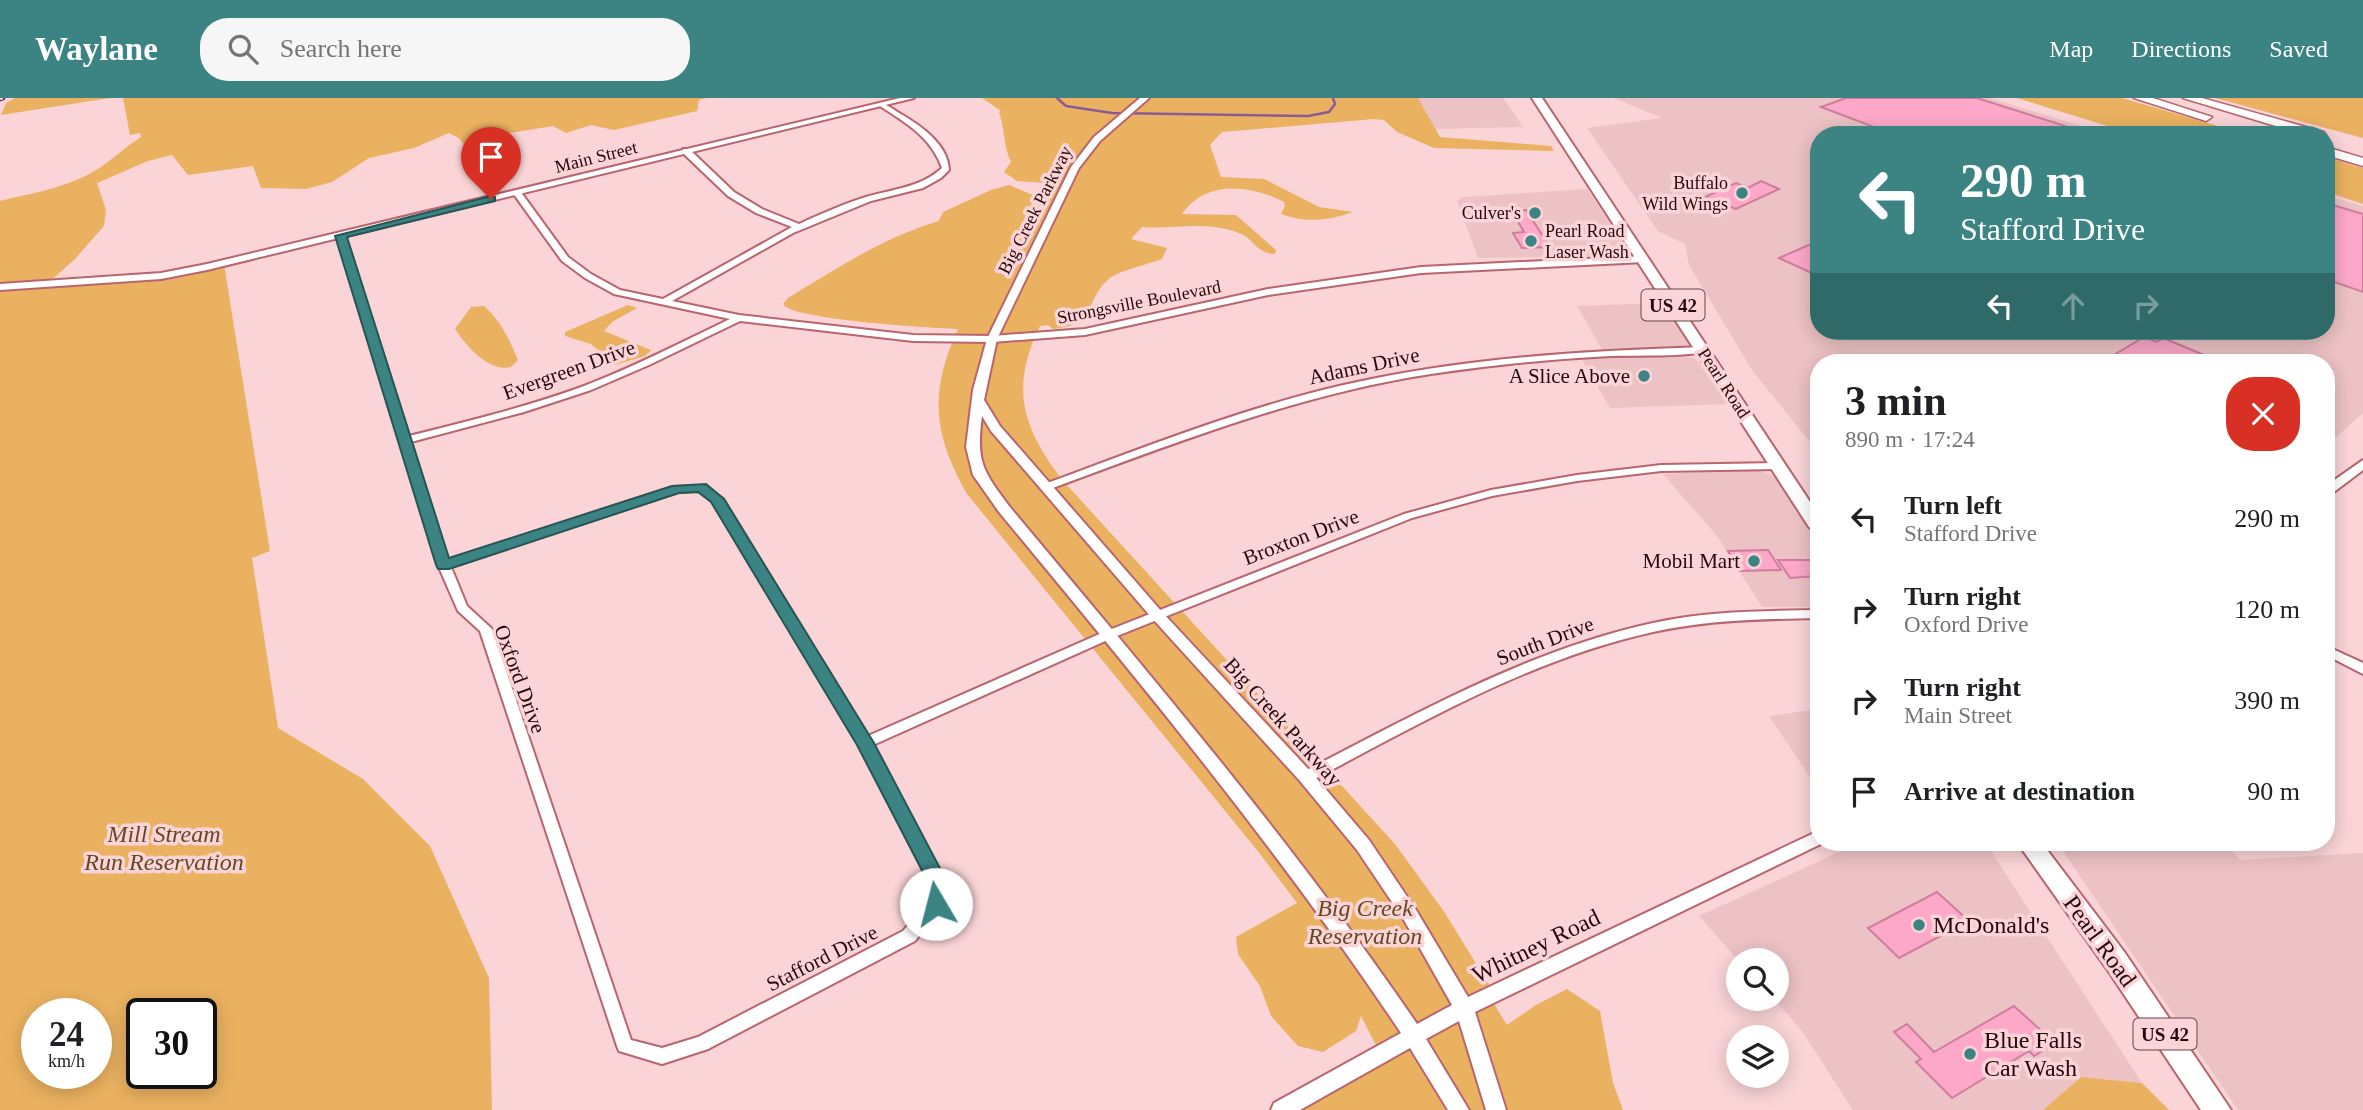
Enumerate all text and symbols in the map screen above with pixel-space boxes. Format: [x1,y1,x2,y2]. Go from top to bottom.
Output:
search box [200,18,690,81]
icon: search [224,30,262,68]
text: Waylane [35,31,158,67]
text: Search here [280,34,402,63]
text: Map [2049,36,2093,62]
text: Directions [2131,36,2231,62]
text: Saved [2269,36,2328,62]
pin [461,127,521,199]
street label: Main Street [553,137,639,177]
icon: arrive [472,138,510,176]
street label: Big Creek Parkway [994,143,1076,277]
text: 290 m [1960,153,2087,208]
icon: left [1845,154,1936,245]
place label: Buffalo Wild Wings [1642,173,1728,214]
marker: Buffalo Wild Wings [1734,185,1750,201]
place label: Culver's [1462,203,1521,223]
marker: Culver's [1527,205,1543,221]
text: Stafford Drive [1960,211,2145,247]
place label: Pearl Road Laser Wash [1545,221,1629,262]
marker: Pearl Road Laser Wash [1523,233,1539,249]
street label: Strongsville Boulevard [1055,276,1223,328]
icon: left [1981,287,2019,325]
icon: ahead [2054,287,2092,325]
icon: right [2127,287,2165,325]
road number: US 42 [1642,290,1704,321]
street label: Evergreen Drive [500,335,638,405]
street label: Adams Drive [1306,343,1422,389]
street label: Pearl Road [1694,344,1754,422]
place label: A Slice Above [1509,364,1630,388]
marker: A Slice Above [1636,368,1652,384]
button: close [2226,377,2300,451]
text: 3 min [1845,378,1947,424]
text: 890 m · 17:24 [1845,427,1975,452]
text: Turn left [1904,491,2002,520]
icon: left [1845,500,1883,538]
street label: Broxton Drive [1240,504,1362,570]
text: 290 m [2234,504,2300,533]
text: Stafford Drive [1904,521,2037,546]
place label: Mobil Mart [1643,549,1740,573]
marker: Mobil Mart [1746,553,1762,569]
text: Turn right [1904,582,2021,611]
icon: right [1845,591,1883,629]
text: 120 m [2234,595,2300,624]
street label: South Drive [1493,612,1597,670]
text: Oxford Drive [1904,612,2029,637]
street label: Oxford Drive [489,621,551,737]
street label: Big Creek Parkway [1219,653,1347,792]
text: Turn right [1904,673,2021,702]
icon: right [1845,682,1883,720]
text: 390 m [2234,686,2300,715]
text: Main Street [1904,703,2012,728]
icon: arrive [1845,773,1883,811]
text: Arrive at destination [1904,777,2135,806]
text: 90 m [2247,777,2300,806]
park label: Mill Stream Run Reservation [83,821,244,875]
position arrow [899,867,973,941]
street label: Pearl Road [2058,890,2142,992]
park label: Big Creek Reservation [1307,895,1422,949]
street label: Whitney Road [1468,904,1604,988]
place label: McDonald's [1933,912,2049,938]
marker: McDonald's [1911,917,1927,933]
street label: Stafford Drive [762,920,882,996]
map controls [1726,948,1789,1088]
button: search [1726,948,1789,1011]
speed limit sign: 30 [126,998,217,1089]
text: 24 [49,1015,84,1054]
road number: US 42 [2134,1018,2196,1050]
button: layers [1726,1025,1789,1088]
place label: Blue Falls Car Wash [1984,1027,2082,1081]
marker: Blue Falls Car Wash [1962,1046,1978,1062]
text: km/h [48,1051,85,1071]

